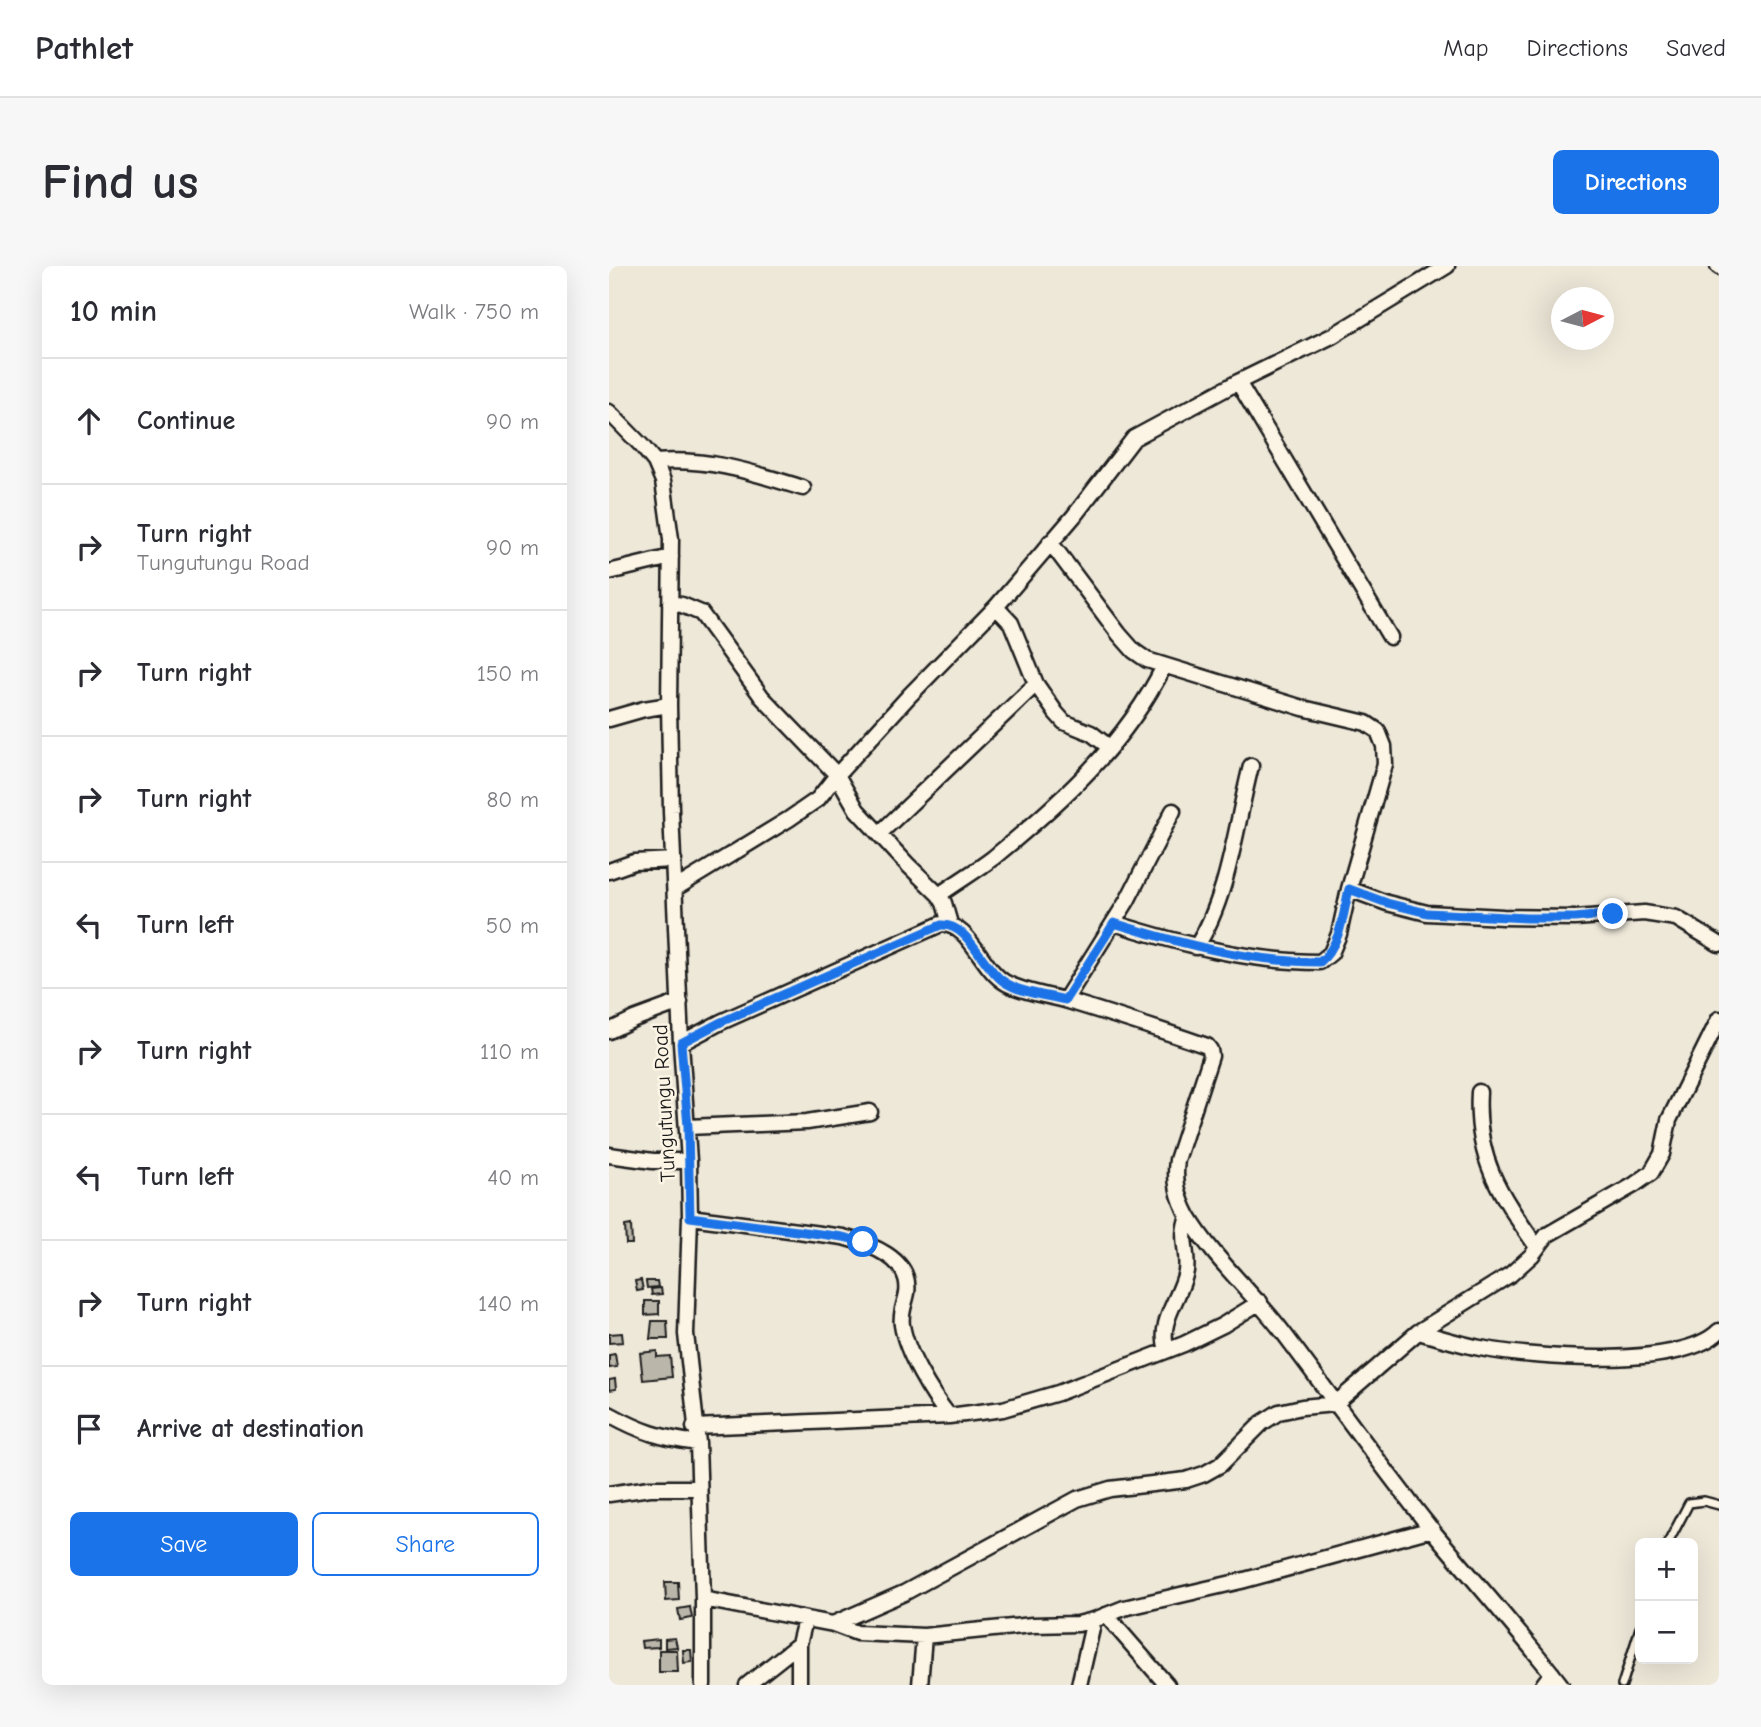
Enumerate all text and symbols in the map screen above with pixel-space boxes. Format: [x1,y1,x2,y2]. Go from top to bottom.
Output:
text: Pathlet [35,29,133,67]
text: Map [1443,34,1489,62]
text: Directions [1527,34,1628,62]
text: Saved [1666,34,1726,62]
button: Directions [1553,150,1719,214]
text: Find us [42,154,198,210]
north arrow [1551,287,1614,350]
text: 10 min [70,294,157,329]
text: Walk · 750 m [409,298,539,325]
icon: ahead [70,402,108,440]
text: Continue [137,406,235,436]
text: 90 m [486,408,539,435]
text: Turn right [137,519,251,549]
icon: right [70,528,108,566]
text: 90 m [486,534,539,561]
text: Tungutungu Road [137,549,310,576]
icon: right [70,654,108,692]
text: Turn right [137,658,251,688]
text: 150 m [477,660,539,687]
icon: right [70,780,108,818]
text: Turn right [137,784,251,814]
text: 80 m [486,786,539,813]
route end [1597,898,1628,929]
icon: left [70,906,108,944]
text: Turn left [137,910,234,940]
text: 50 m [486,912,539,939]
street label: Tungutungu Road [648,1024,680,1182]
icon: right [70,1032,108,1070]
text: Turn right [137,1036,251,1066]
text: 110 m [480,1038,539,1065]
icon: left [70,1158,108,1196]
text: Turn left [137,1162,234,1192]
text: 40 m [487,1164,539,1191]
route start [847,1226,878,1257]
icon: right [70,1284,108,1322]
text: Turn right [137,1288,251,1318]
text: 140 m [478,1290,539,1317]
icon: arrive [70,1410,108,1448]
text: Arrive at destination [137,1414,364,1444]
button: Save [70,1512,298,1576]
button: Share [312,1512,539,1576]
map controls [1635,1538,1698,1664]
button: + [1635,1538,1698,1601]
button: − [1635,1601,1698,1664]

